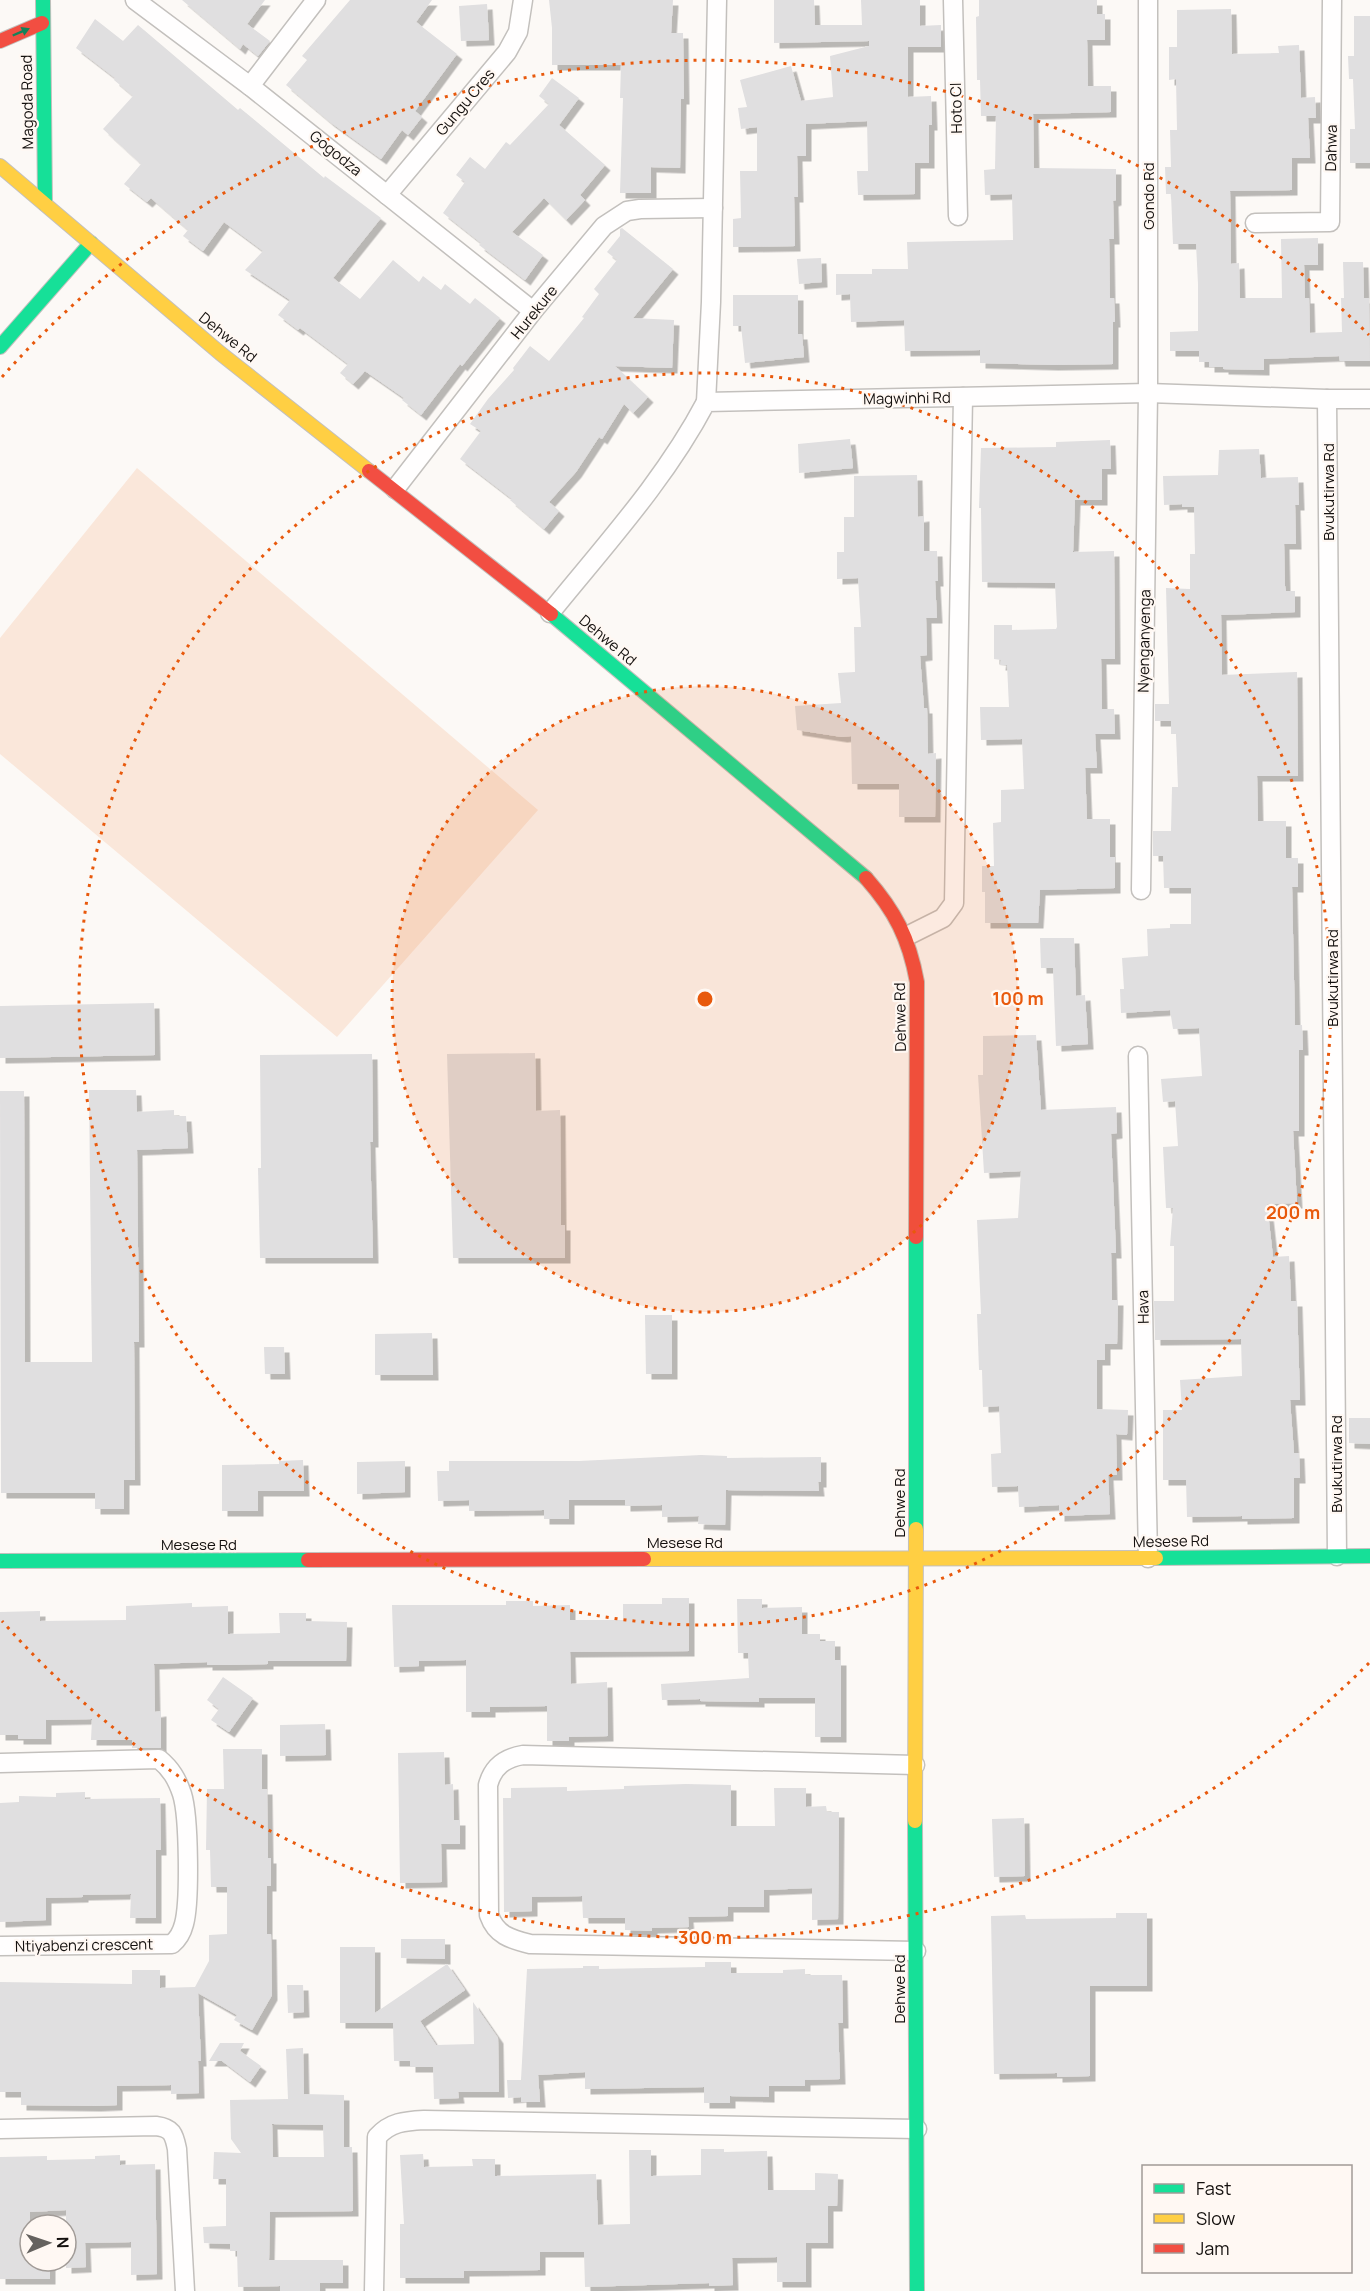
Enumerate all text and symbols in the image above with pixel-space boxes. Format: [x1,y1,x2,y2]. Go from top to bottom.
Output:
one-way arrow [12,27,30,36]
street label: Magoda Road [16,55,38,149]
street label: Gungu Cres [431,64,499,140]
street label: Hoto Cl [945,82,967,134]
street label: Dahwa [1320,124,1342,172]
street label: Gogodza [305,125,367,181]
street label: Gondo Rd [1138,162,1159,230]
street label: Hurekure [506,281,562,343]
street label: Dehwe Rd [195,307,261,367]
street label: Magwinhi Rd [863,387,951,409]
street label: Bvukutirwa Rd [1318,443,1339,541]
street label: Nyenganyenga [1133,589,1155,693]
street label: Dehwe Rd [575,610,641,670]
street label: Bvukutirwa Rd [1322,929,1343,1027]
street label: Dehwe Rd [889,982,911,1052]
text: 100 m [992,986,1044,1010]
centre of rings [695,989,715,1009]
text: 200 m [1266,1200,1320,1224]
street label: Hava [1132,1290,1154,1324]
street label: Bvukutirwa Rd [1326,1415,1347,1513]
street label: Dehwe Rd [889,1468,910,1538]
street label: Mesese Rd [1133,1530,1209,1552]
street label: Mesese Rd [647,1532,723,1553]
street label: Mesese Rd [161,1534,237,1555]
text: 300 m [678,1925,732,1949]
street label: Ntiyabenzi crescent [15,1933,153,1957]
street label: Dehwe Rd [889,1954,910,2024]
legend [1142,2165,1352,2273]
text: Fast [1196,2176,1231,2200]
text: Slow [1196,2206,1236,2230]
north arrow [18,2213,78,2273]
text: N [52,2236,74,2249]
text: Jam [1196,2236,1230,2260]

